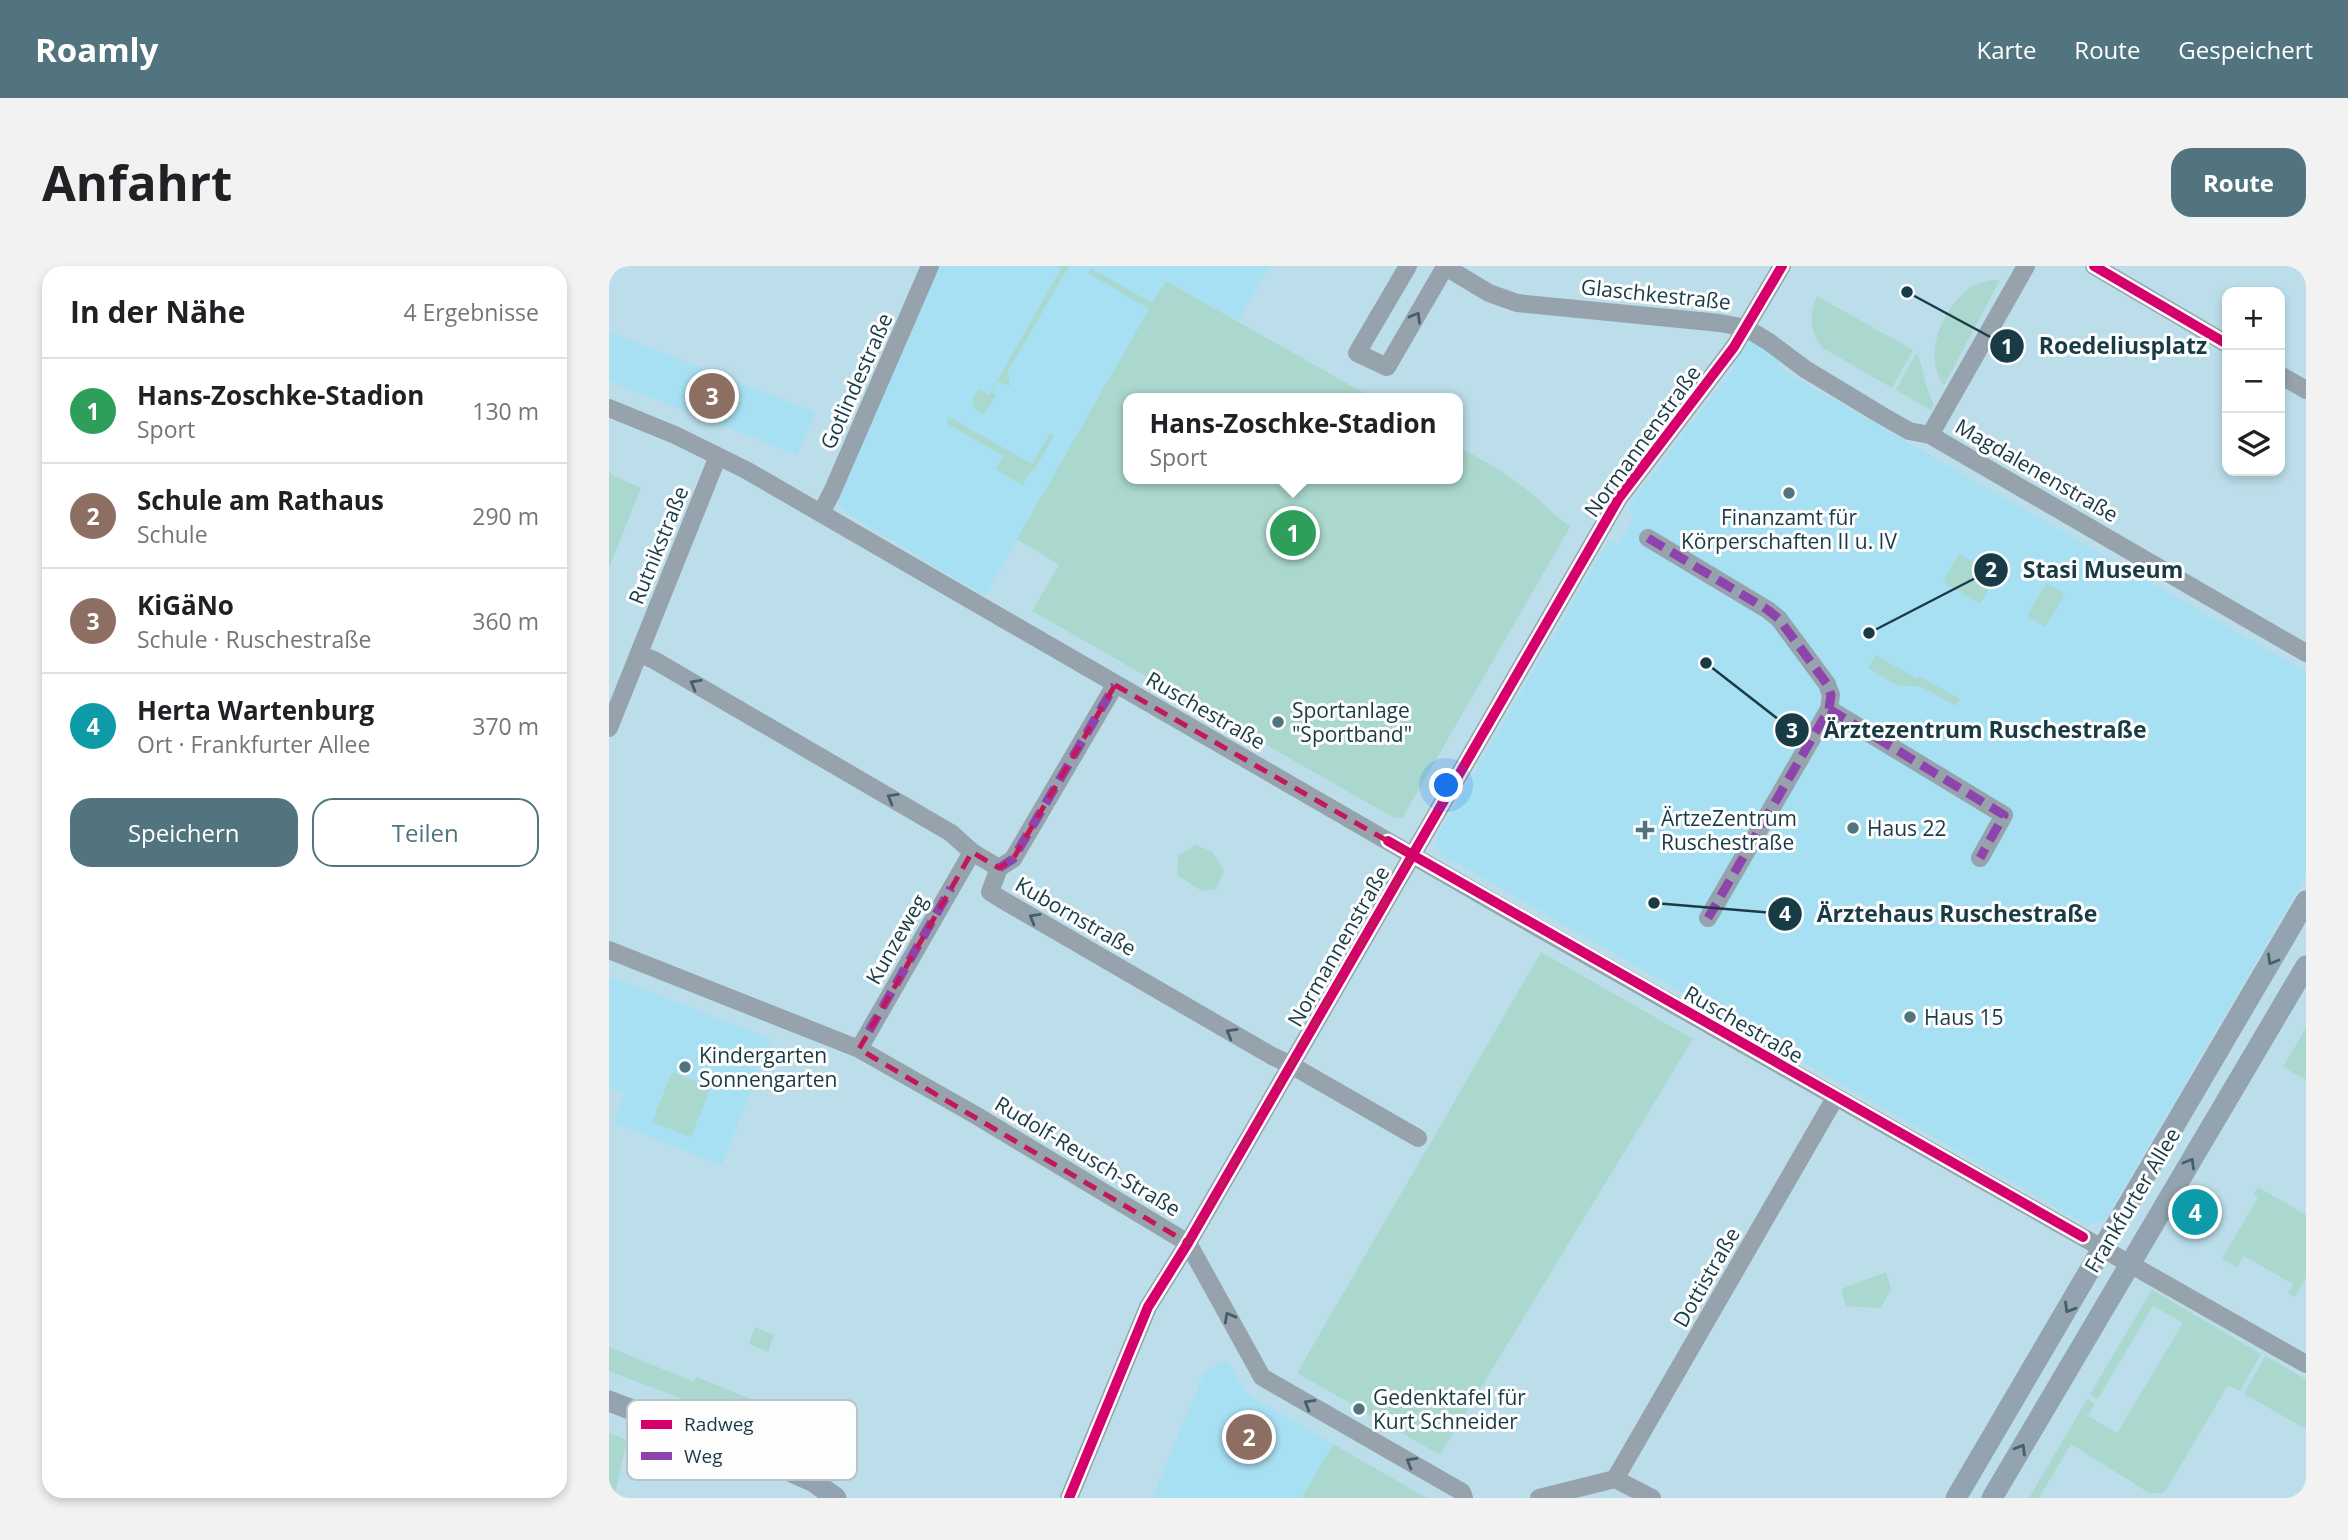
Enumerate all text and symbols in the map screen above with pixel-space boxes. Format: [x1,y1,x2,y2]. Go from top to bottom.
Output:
text: Roamly [35,27,158,72]
text: Karte [1976,33,2036,66]
text: Route [2074,33,2140,66]
text: Gespeichert [2178,33,2313,66]
button: Route [2171,148,2306,217]
text: Anfahrt [42,149,232,215]
street label: Glaschkestraße [1580,272,1732,316]
map controls [2222,287,2285,476]
button: + [2222,287,2285,350]
text: In der Nähe [70,291,246,332]
text: 4 Ergebnisse [403,296,539,328]
street label: Gotlindestraße [813,309,899,453]
one-way arrow [1408,311,1421,324]
callout: Roedeliusplatz [1989,324,2221,368]
text: Roedeliusplatz [2039,329,2207,361]
text: 1 [2001,332,2013,360]
button: − [2222,350,2285,413]
street label: Normannenstraße [1577,359,1707,523]
pin: 3 [689,370,735,422]
text: Hans-Zoschke-Stadion [137,377,424,413]
popup [1123,393,1463,484]
text: 1 [86,395,100,427]
text: 130 m [472,395,539,427]
text: Hans-Zoschke-Stadion [1149,405,1437,441]
street label: Magdalenenstraße [1950,412,2124,528]
text: Sport [137,413,195,445]
button: layers [2222,413,2285,476]
text: Sport [1149,441,1208,473]
text: Schule am Rathaus [137,482,384,518]
street label: Rutnikstraße [622,482,694,608]
marker: Finanzamt für Körperschaften II u. IV [1781,485,1797,501]
text: 2 [86,500,100,532]
text: 290 m [472,500,539,532]
place label: Finanzamt für Körperschaften II u. IV [1681,503,1897,555]
pin: 1 [1270,507,1316,559]
text: Schule [137,518,208,550]
callout: Stasi Museum [1974,548,2197,592]
text: Stasi Museum [2023,553,2183,585]
text: 2 [1985,555,1997,583]
text: KiGäNo [137,587,234,623]
text: 3 [86,605,100,637]
text: 360 m [472,605,539,637]
text: Schule · Ruschestraße [137,623,371,655]
street label: Ruschestraße [1141,665,1271,755]
one-way arrow [690,679,703,692]
text: Herta Wartenburg [137,692,374,728]
place label: Sportanlage "Sportband" [1292,696,1412,748]
callout: Ärztezentrum Ruschestraße [1774,708,2160,752]
text: 4 [86,710,100,742]
text: 370 m [472,710,539,742]
text: Ärztezentrum Ruschestraße [1823,713,2147,745]
marker: Sportanlage "Sportband" [1270,714,1286,730]
text: 3 [1786,716,1798,744]
text: Ort · Frankfurter Allee [137,728,370,760]
your location [1429,768,1463,802]
one-way arrow [887,794,900,807]
button: Speichern [70,798,298,867]
button: Teilen [312,798,539,867]
place label: ÄrtzeZentrum Ruschestraße [1661,804,1797,856]
place label: Haus 22 [1867,814,1947,842]
marker: ÄrtzeZentrum Ruschestraße [1635,820,1655,840]
marker: Haus 22 [1845,820,1861,836]
street label: Normannenstraße [1281,861,1395,1031]
street label: Kubornstraße [1010,870,1142,962]
street label: Kunzeweg [859,889,933,989]
callout: Ärztehaus Ruschestraße [1767,892,2111,936]
text: Ärztehaus Ruschestraße [1817,897,2097,929]
text: 4 [1779,899,1791,927]
one-way arrow [1029,914,1042,927]
one-way arrow [2267,953,2280,965]
street label: Ruschestraße [1679,979,1809,1069]
place label: Haus 15 [1924,1003,2004,1031]
marker: Haus 15 [1902,1009,1918,1025]
one-way arrow [1225,1028,1238,1041]
place label: Kindergarten Sonnengarten [699,1041,837,1093]
marker: Kindergarten Sonnengarten [677,1059,693,1075]
street label: Rudolf-Reusch-Straße [990,1089,1186,1223]
street label: Frankfurter Allee [2078,1122,2186,1278]
one-way arrow [2182,1158,2195,1170]
pin: 4 [2172,1186,2218,1238]
street label: Dottistraße [1666,1222,1746,1332]
one-way arrow [2064,1300,2077,1313]
one-way arrow [1224,1312,1237,1324]
place label: Gedenktafel für Kurt Schneider [1373,1383,1526,1435]
one-way arrow [1303,1399,1316,1412]
legend [627,1400,857,1480]
marker: Gedenktafel für Kurt Schneider [1351,1401,1367,1417]
text: Radweg [684,1411,754,1437]
pin: 2 [1226,1411,1272,1463]
text: Weg [684,1443,723,1469]
one-way arrow [2013,1443,2026,1456]
one-way arrow [1406,1458,1419,1471]

